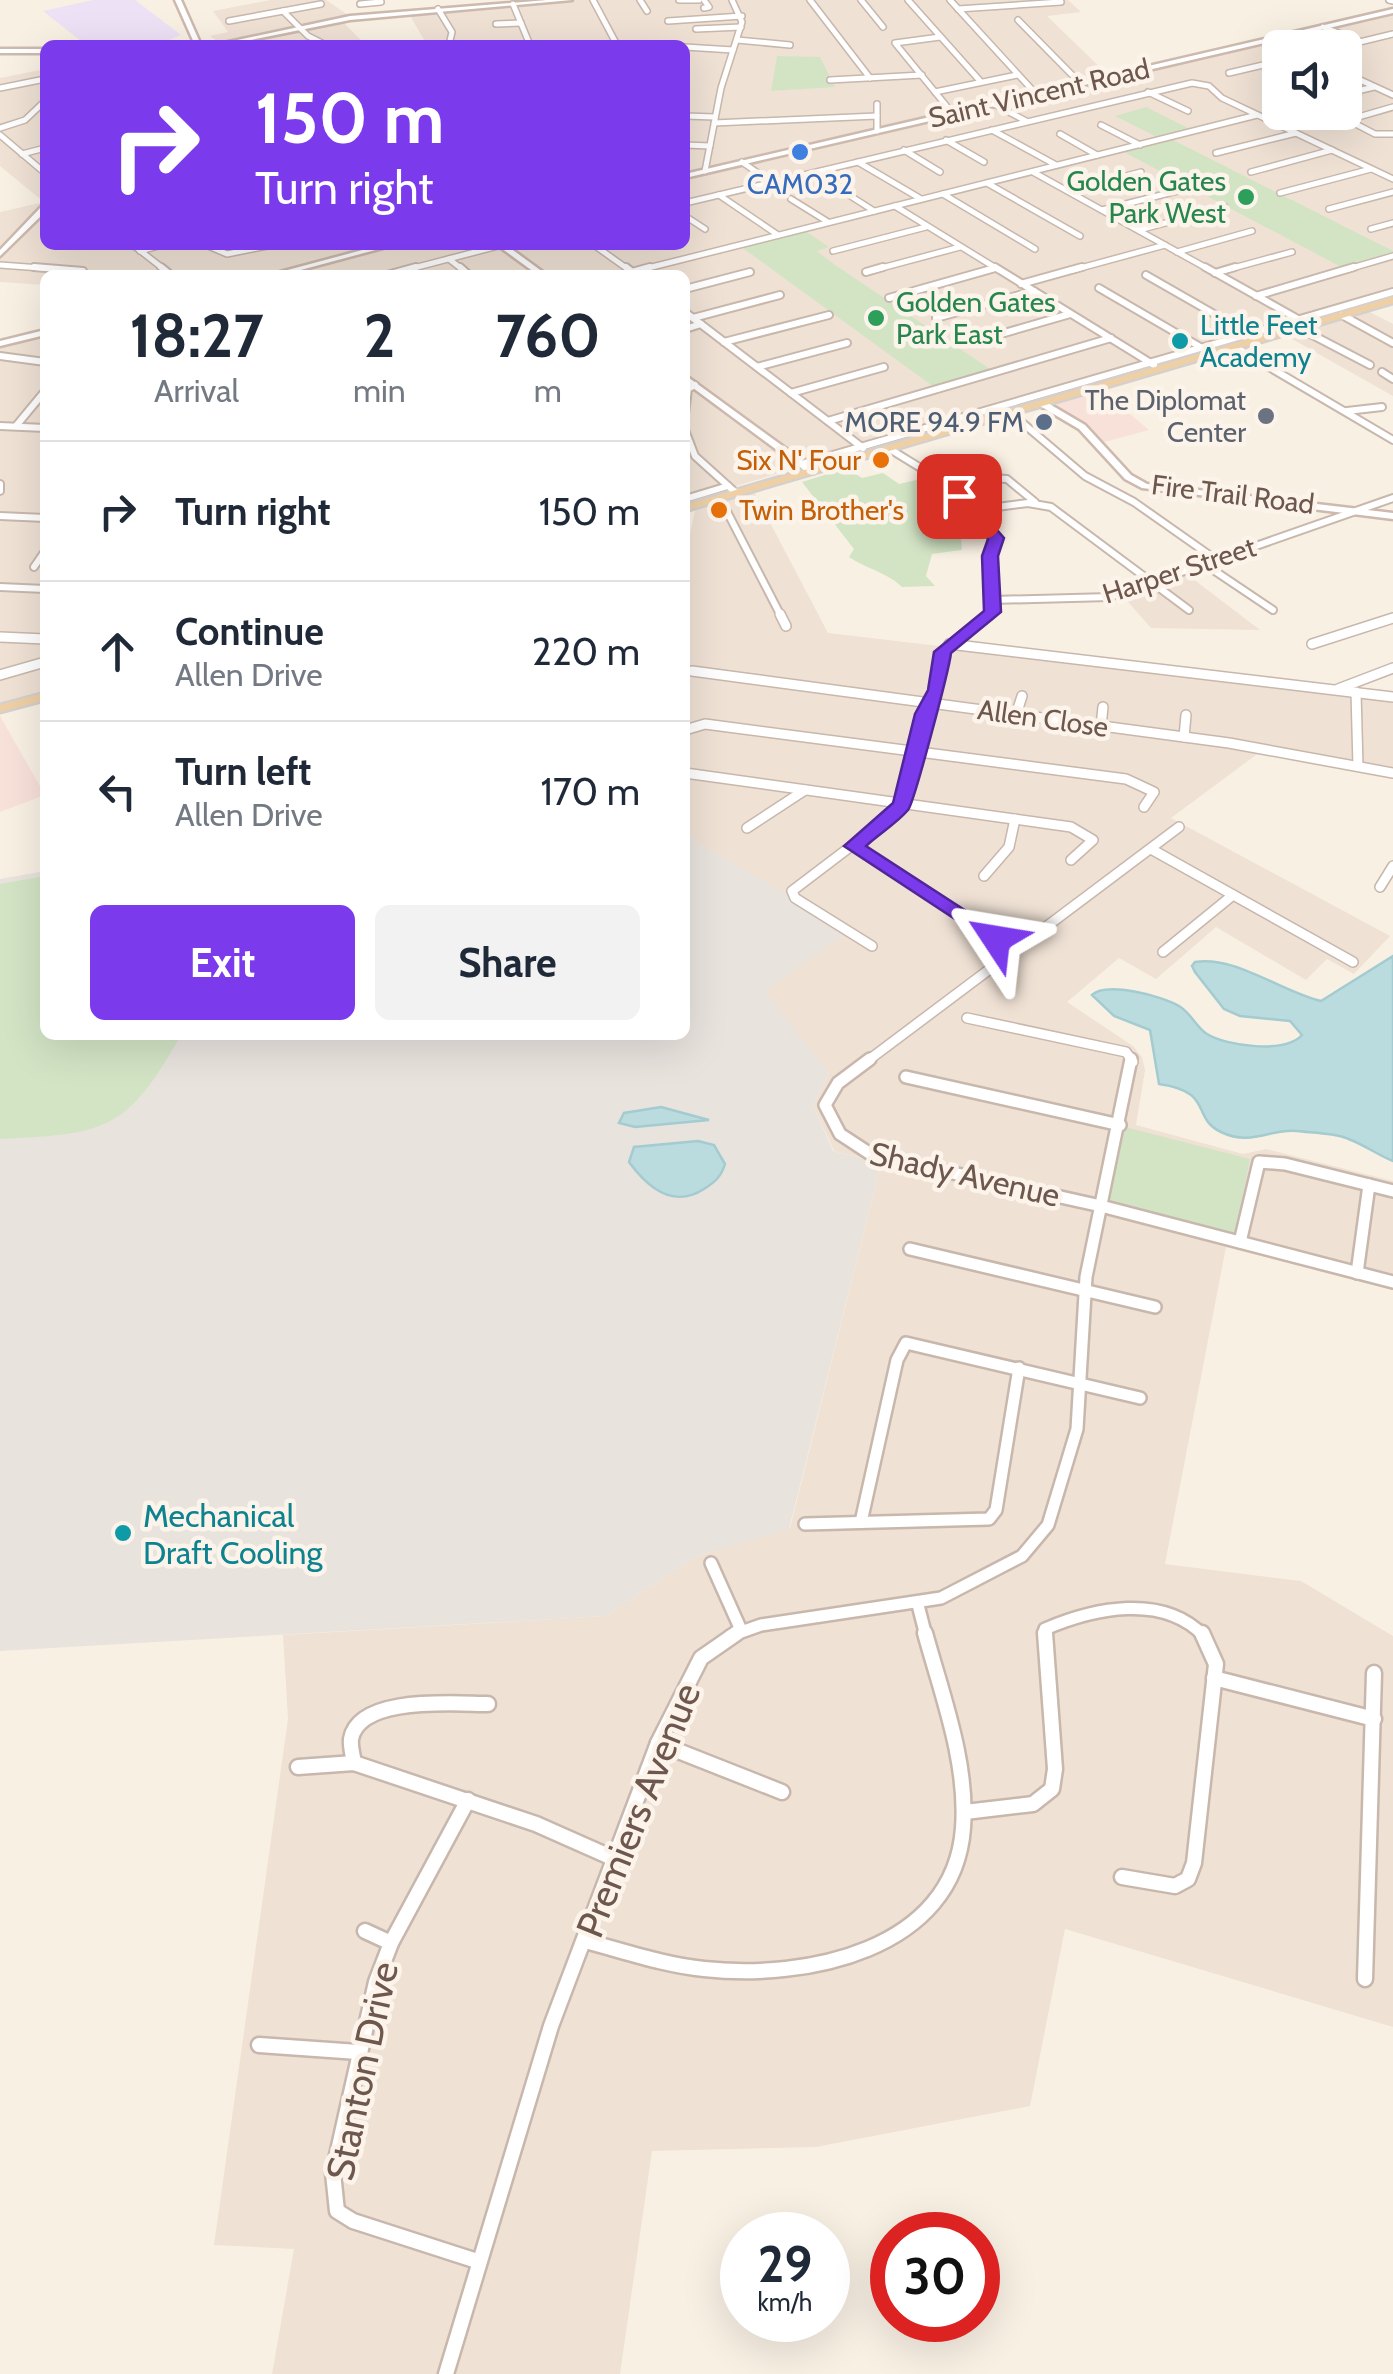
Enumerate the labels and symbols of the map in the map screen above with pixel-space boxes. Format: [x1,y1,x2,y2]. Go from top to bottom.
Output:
street label: Saint Vincent Road [925,51,1153,135]
marker: CAM032 [789,141,811,163]
place label: Golden Gates Park West [1066,164,1226,230]
place label: CAM032 [747,167,853,201]
marker: Golden Gates Park West [1235,186,1257,208]
place label: Golden Gates Park East [896,285,1056,351]
marker: Golden Gates Park East [865,307,887,329]
place label: Little Feet Academy [1200,308,1317,374]
marker: Little Feet Academy [1169,330,1191,352]
place label: The Diplomat Center [1085,383,1246,449]
place label: MORE 94.9 FM [845,405,1024,439]
marker: The Diplomat Center [1255,405,1277,427]
marker: MORE 94.9 FM [1033,411,1055,433]
place label: Six N' Four [736,443,861,477]
marker: Six N' Four [870,449,892,471]
pin [917,454,1002,539]
street label: Fire Trail Road [1150,467,1316,521]
place label: Twin Brother's [739,493,904,527]
marker: Twin Brother's [708,499,730,521]
street label: Harper Street [1098,529,1260,611]
street label: Allen Close [976,692,1110,744]
position arrow [944,887,1048,991]
street label: Shady Avenue [866,1133,1064,1215]
place label: Mechanical Draft Cooling [143,1496,323,1572]
marker: Mechanical Draft Cooling [112,1522,134,1544]
street label: Premiers Avenue [566,1676,710,1944]
street label: Stanton Drive [316,1957,408,2185]
speed limit sign: 30 [870,2212,1000,2342]

